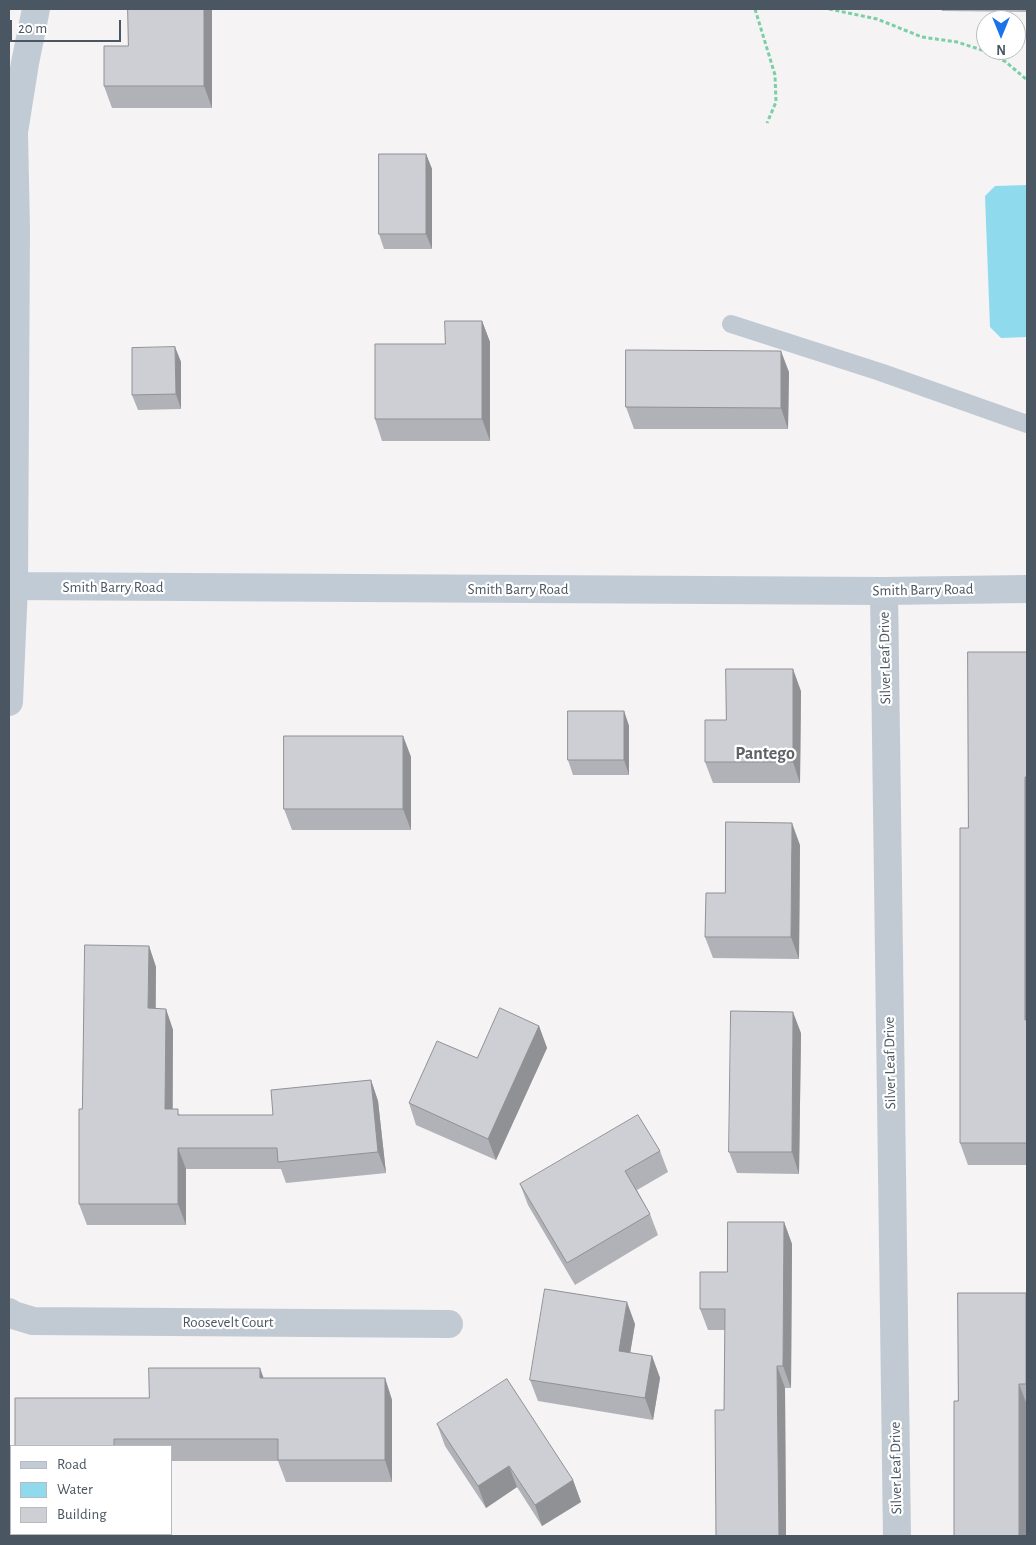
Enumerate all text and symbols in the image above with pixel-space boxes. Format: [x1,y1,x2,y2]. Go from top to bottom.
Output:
scale bar [12,10,124,42]
north arrow [976,10,1026,60]
text: 20 m [18,21,47,36]
text: N [996,42,1006,56]
street label: Smith Barry Road [62,578,164,596]
street label: Smith Barry Road [467,580,569,598]
street label: Smith Barry Road [872,580,974,600]
street label: Silver Leaf Drive [875,611,895,705]
district label: Pantego [735,743,795,765]
street label: Silver Leaf Drive [880,1016,900,1110]
street label: Roosevelt Court [183,1313,273,1331]
street label: Silver Leaf Drive [886,1421,906,1515]
legend [10,1445,172,1535]
text: Road [57,1457,87,1472]
text: Water [57,1482,93,1497]
text: Building [57,1507,107,1522]

